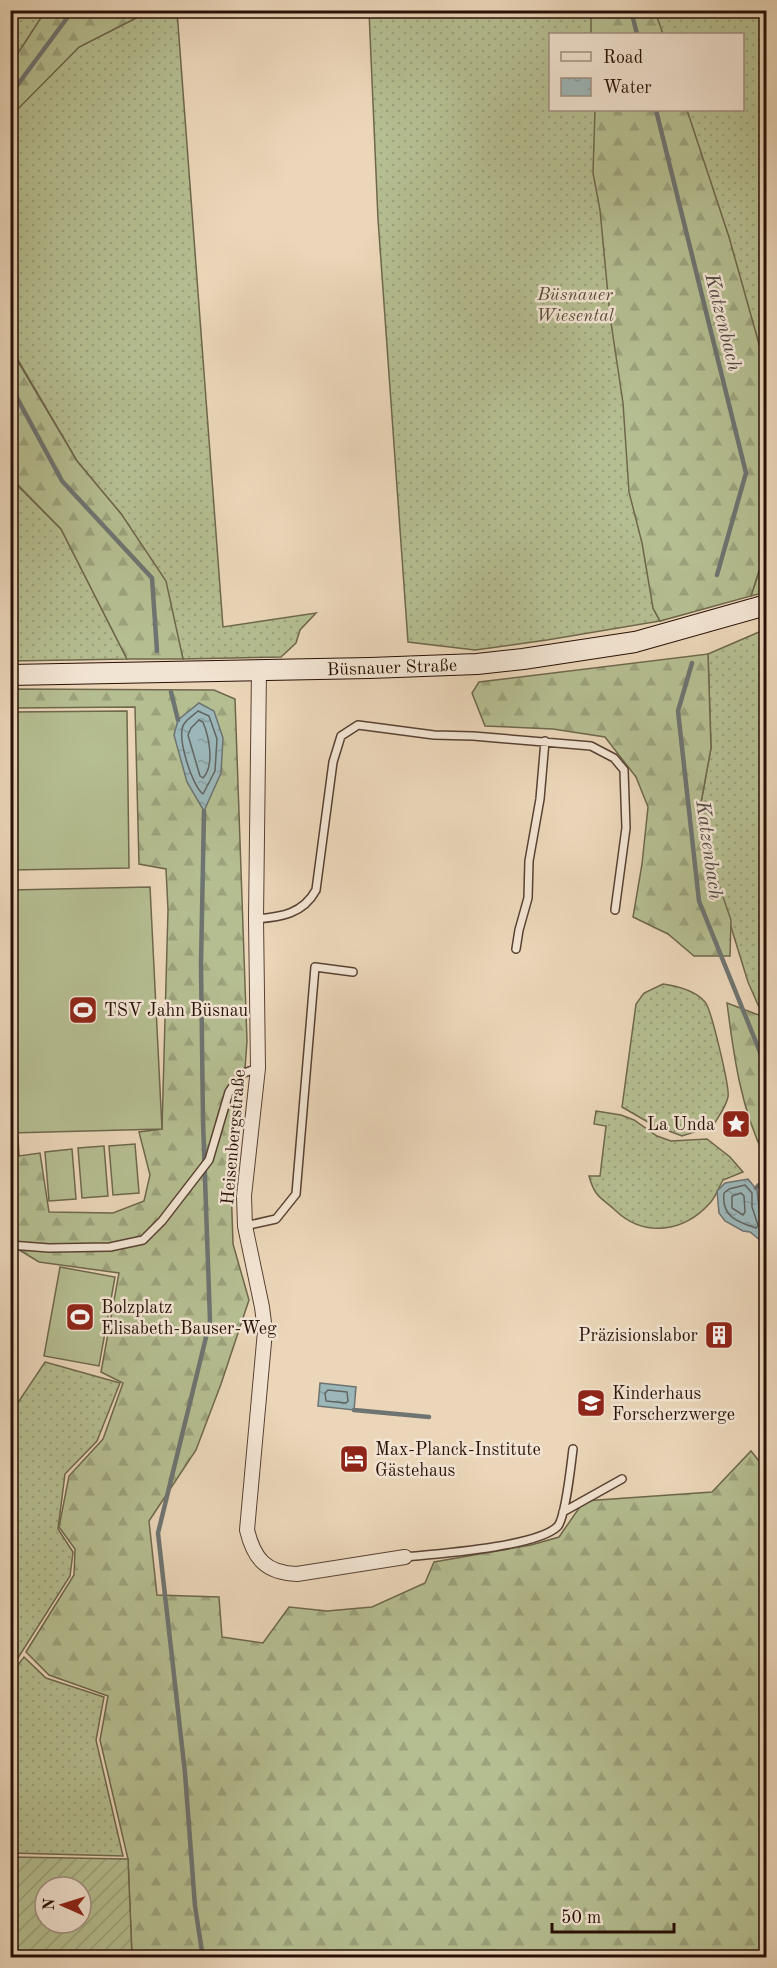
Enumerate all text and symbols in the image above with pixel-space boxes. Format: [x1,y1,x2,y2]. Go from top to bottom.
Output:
legend [549,33,744,111]
text: Road [603,49,643,67]
text: Water [603,79,652,97]
water label: Katzenbach [700,271,744,373]
park label: Büsnauer Wiesental [536,286,615,325]
street label: Büsnauer Straße [327,657,457,679]
water label: Katzenbach [691,799,725,901]
sports icon: TSV Jahn Büsnau [67,994,99,1026]
place label: TSV Jahn Büsnau [104,1002,249,1020]
street label: Heisenbergstraße [219,1069,249,1206]
place icon: La Unda [720,1108,752,1140]
place label: La Unda [647,1116,715,1134]
place label: Bolzplatz Elisabeth-Bauser-Weg [101,1299,277,1338]
sports icon: Bolzplatz Elisabeth-Bauser-Weg [64,1301,96,1333]
building icon: Präzisionslabor [703,1319,735,1351]
place label: Präzisionslabor [578,1327,699,1345]
place label: Kinderhaus Forscherzwerge [612,1385,735,1424]
school or university icon: Kinderhaus Forscherzwerge [575,1387,607,1419]
place label: Max-Planck-Institute Gästehaus [375,1441,541,1480]
hotel icon: Max-Planck-Institute Gästehaus [338,1443,370,1475]
north arrow [33,1875,93,1935]
scale bar [552,1896,674,1934]
text: N [42,1897,58,1911]
text: 50 m [561,1909,601,1927]

